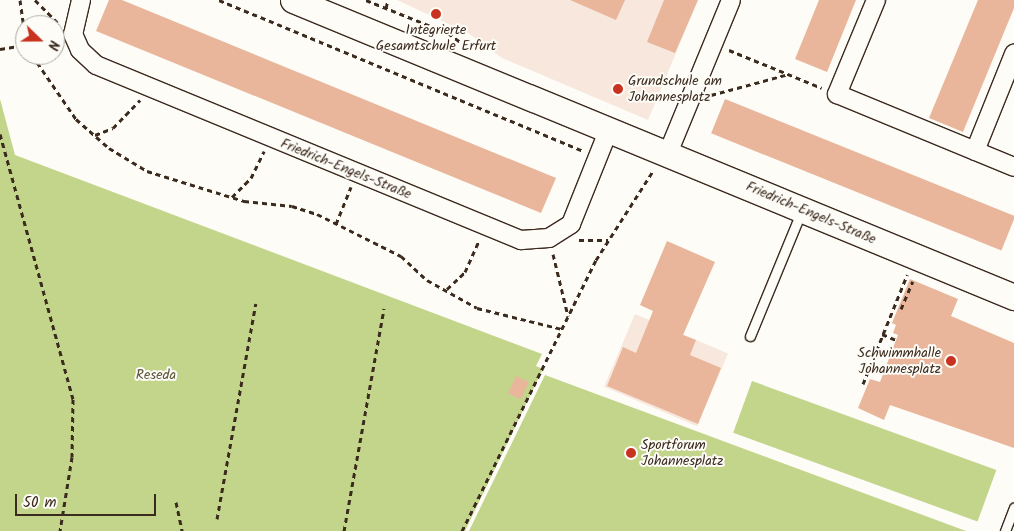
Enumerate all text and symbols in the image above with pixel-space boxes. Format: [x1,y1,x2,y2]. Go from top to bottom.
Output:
marker: Integrierte Gesamtschule Erfurt [430,8,442,20]
north arrow [15,15,65,65]
place label: Integrierte Gesamtschule Erfurt [376,22,496,54]
text: N [41,37,65,53]
place label: Grundschule am Johannesplatz [628,73,722,105]
marker: Grundschule am Johannesplatz [612,83,624,95]
street label: Friedrich-Engels-Straße [278,135,414,203]
street label: Friedrich-Engels-Straße [743,178,879,248]
place label: Schwimmhalle Johannesplatz [858,345,941,378]
marker: Schwimmhalle Johannesplatz [945,355,957,367]
park label: Reseda [136,367,176,383]
place label: Sportforum Johannesplatz [641,437,723,470]
marker: Sportforum Johannesplatz [625,447,637,459]
scale bar [18,484,159,516]
text: 50 m [23,491,57,515]

